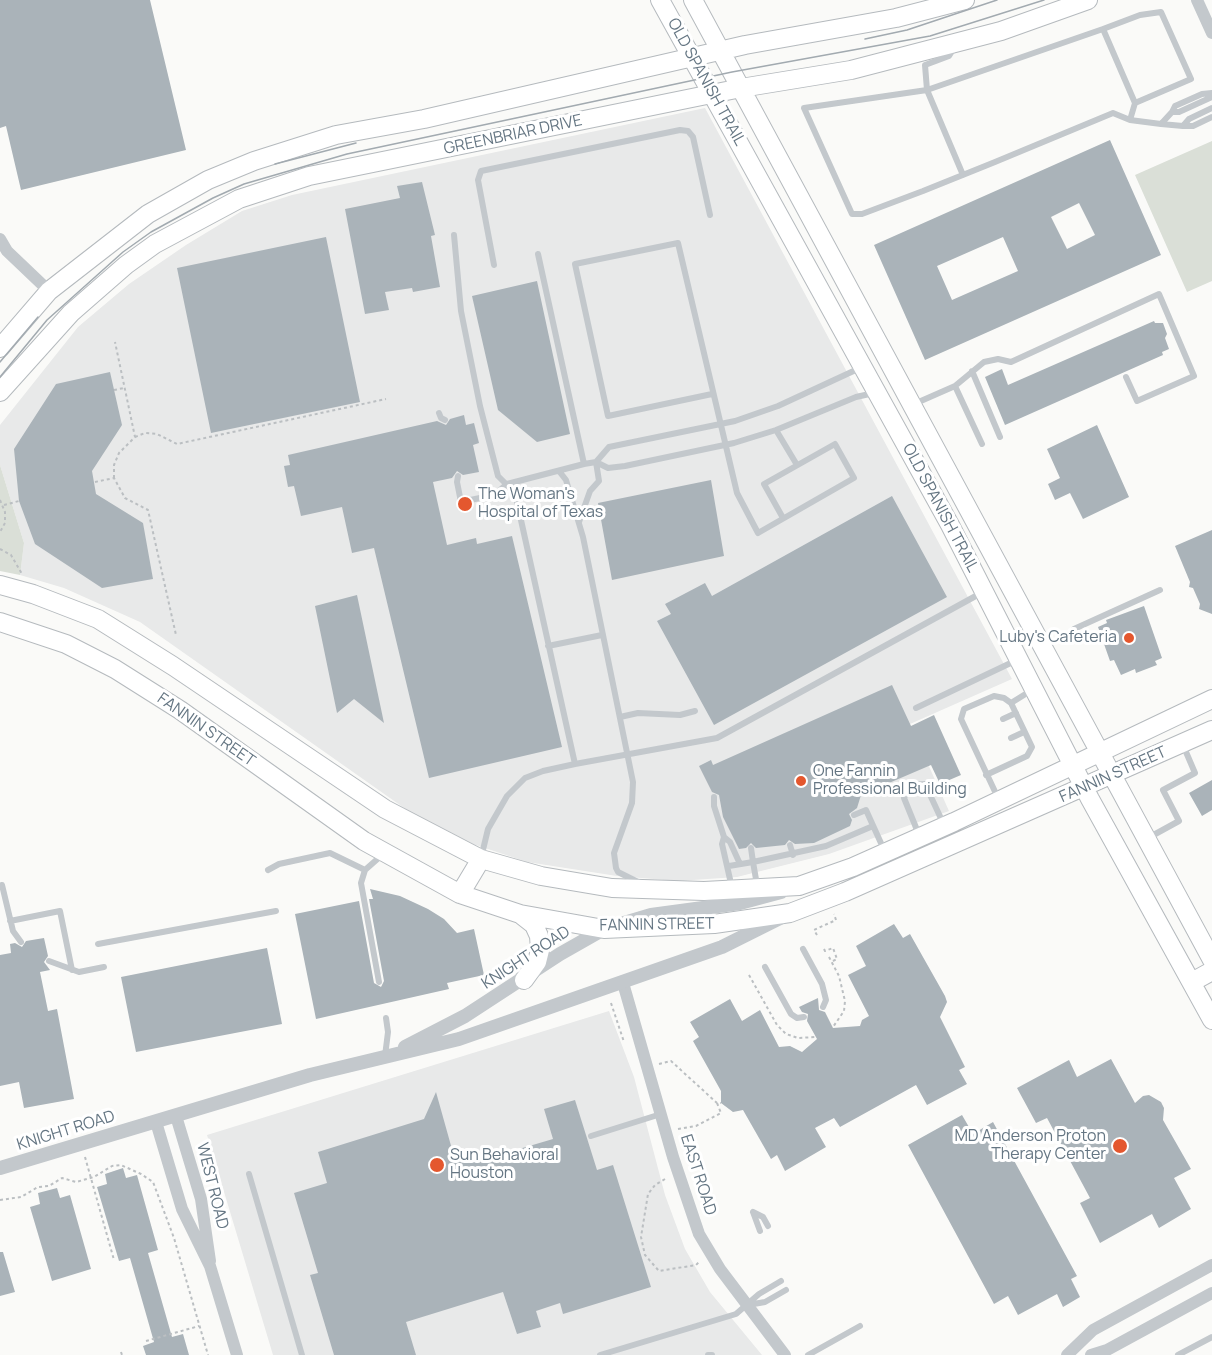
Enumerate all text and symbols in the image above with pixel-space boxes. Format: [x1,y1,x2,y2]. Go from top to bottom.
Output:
street label: OLD SPANISH TRAIL [663,15,749,149]
street label: GREENBRIAR DRIVE [442,111,584,159]
street label: OLD SPANISH TRAIL [898,440,982,576]
place label: The Woman's Hospital of Texas [478,485,603,523]
marker: The Woman's Hospital of Texas [456,495,474,513]
place label: Luby's Cafeteria [999,628,1117,648]
marker: Luby's Cafeteria [1122,631,1136,645]
street label: FANNIN STREET [153,689,259,771]
street label: FANNIN STREET [1057,743,1169,807]
place label: One Fannin Professional Building [813,762,967,800]
marker: One Fannin Professional Building [794,774,808,788]
street label: FANNIN STREET [599,914,715,936]
street label: KNIGHT ROAD [478,922,574,994]
street label: KNIGHT ROAD [15,1107,117,1155]
place label: MD Anderson Proton Therapy Center [954,1127,1106,1165]
street label: EAST ROAD [676,1132,720,1218]
marker: MD Anderson Proton Therapy Center [1111,1137,1129,1155]
street label: WEST ROAD [192,1141,232,1231]
place label: Sun Behavioral Houston [450,1146,559,1184]
marker: Sun Behavioral Houston [428,1156,446,1174]

